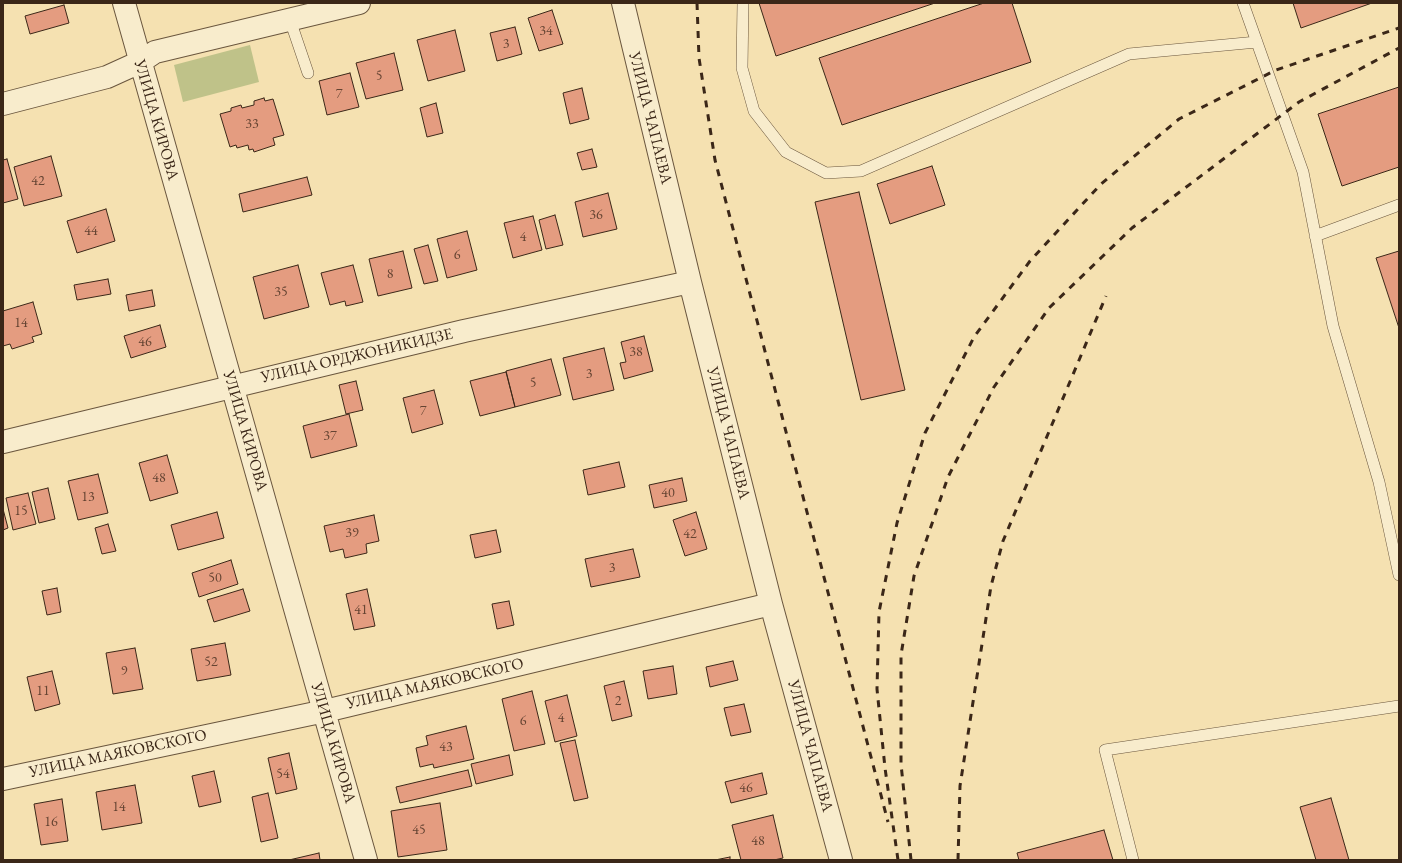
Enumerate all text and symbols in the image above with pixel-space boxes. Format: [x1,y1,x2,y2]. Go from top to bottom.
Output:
house number: 34 [539,23,553,39]
house number: 3 [503,36,509,52]
street label: УЛИЦА ЧАПАЕВА [624,50,676,186]
street label: УЛИЦА КИРОВА [130,57,182,183]
house number: 5 [376,68,382,84]
house number: 7 [336,86,342,102]
house number: 33 [245,116,259,132]
house number: 42 [31,173,45,189]
house number: 36 [589,207,603,223]
house number: 44 [84,223,98,239]
house number: 4 [520,229,526,245]
house number: 6 [454,247,460,263]
house number: 8 [387,266,393,282]
house number: 35 [274,284,288,300]
house number: 14 [14,315,28,331]
street label: УЛИЦА ОРДЖОНИКИДЗЕ [259,325,455,387]
house number: 46 [138,334,152,350]
house number: 38 [629,344,643,360]
street label: УЛИЦА ЧАПАЕВА [702,365,754,501]
house number: 3 [586,366,592,382]
street label: УЛИЦА КИРОВА [219,368,271,494]
house number: 5 [530,375,536,391]
house number: 7 [420,403,426,419]
house number: 37 [323,428,337,444]
house number: 48 [152,470,166,486]
house number: 40 [661,485,675,501]
house number: 13 [81,489,95,505]
house number: 15 [14,503,28,519]
house number: 39 [345,525,359,541]
house number: 42 [683,526,697,542]
house number: 3 [609,560,615,576]
house number: 50 [208,570,222,586]
house number: 41 [354,602,368,618]
house number: 52 [204,654,218,670]
street label: УЛИЦА МАЯКОВСКОГО [345,654,525,714]
house number: 9 [121,663,127,679]
street label: УЛИЦА ЧАПАЕВА [783,678,837,814]
street label: УЛИЦА КИРОВА [307,680,359,806]
house number: 11 [36,683,50,699]
house number: 2 [615,693,621,709]
house number: 4 [558,710,564,726]
house number: 6 [520,713,526,729]
street label: УЛИЦА МАЯКОВСКОГО [27,726,209,782]
house number: 43 [439,739,453,755]
house number: 54 [276,766,290,782]
house number: 46 [739,780,753,796]
house number: 14 [112,799,126,815]
house number: 16 [44,814,58,830]
house number: 45 [412,822,426,838]
house number: 48 [751,833,765,849]

